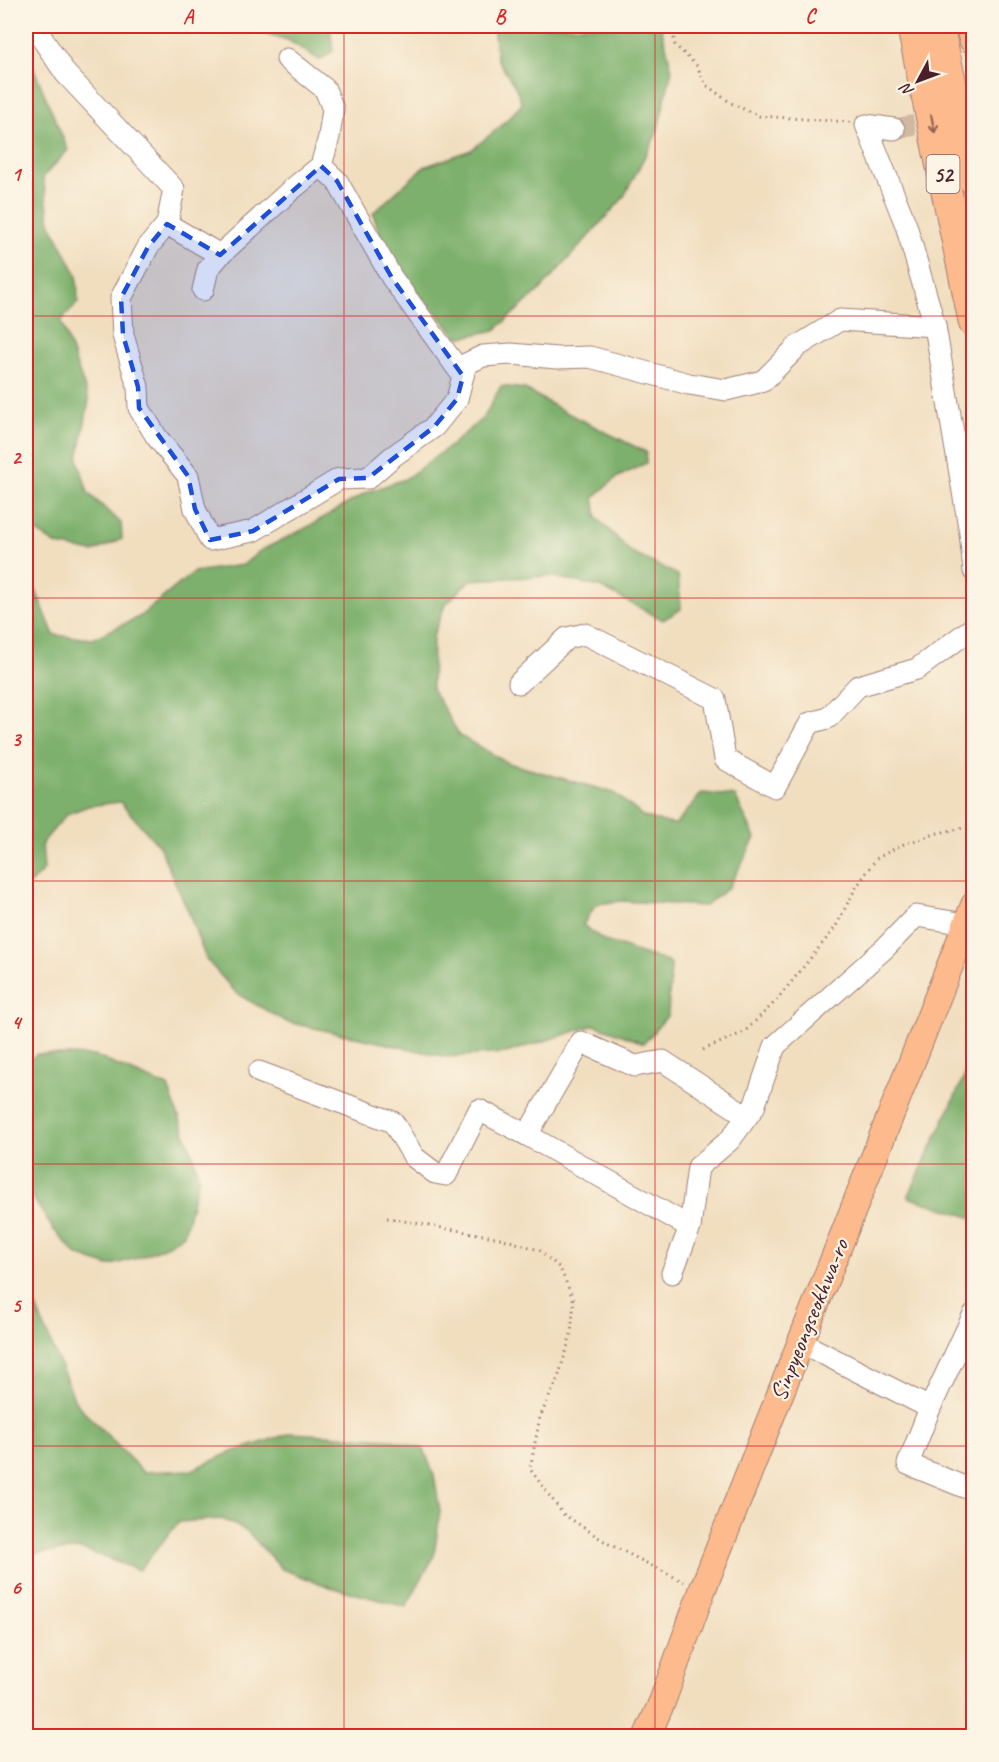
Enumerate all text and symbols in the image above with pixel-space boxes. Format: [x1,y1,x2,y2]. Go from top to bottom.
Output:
text: A [183,4,195,29]
text: B [495,4,507,29]
text: C [805,4,817,29]
north arrow [888,51,948,111]
text: N [895,78,918,100]
one-way arrow [928,114,939,133]
road number: 52 [926,155,960,193]
text: 1 [12,162,23,187]
text: 2 [12,445,23,470]
text: 3 [12,727,23,752]
text: 4 [12,1010,24,1035]
street label: Sinpyeongseokhwa-ro [763,1233,856,1405]
text: 5 [12,1293,23,1318]
text: 6 [11,1575,22,1600]

